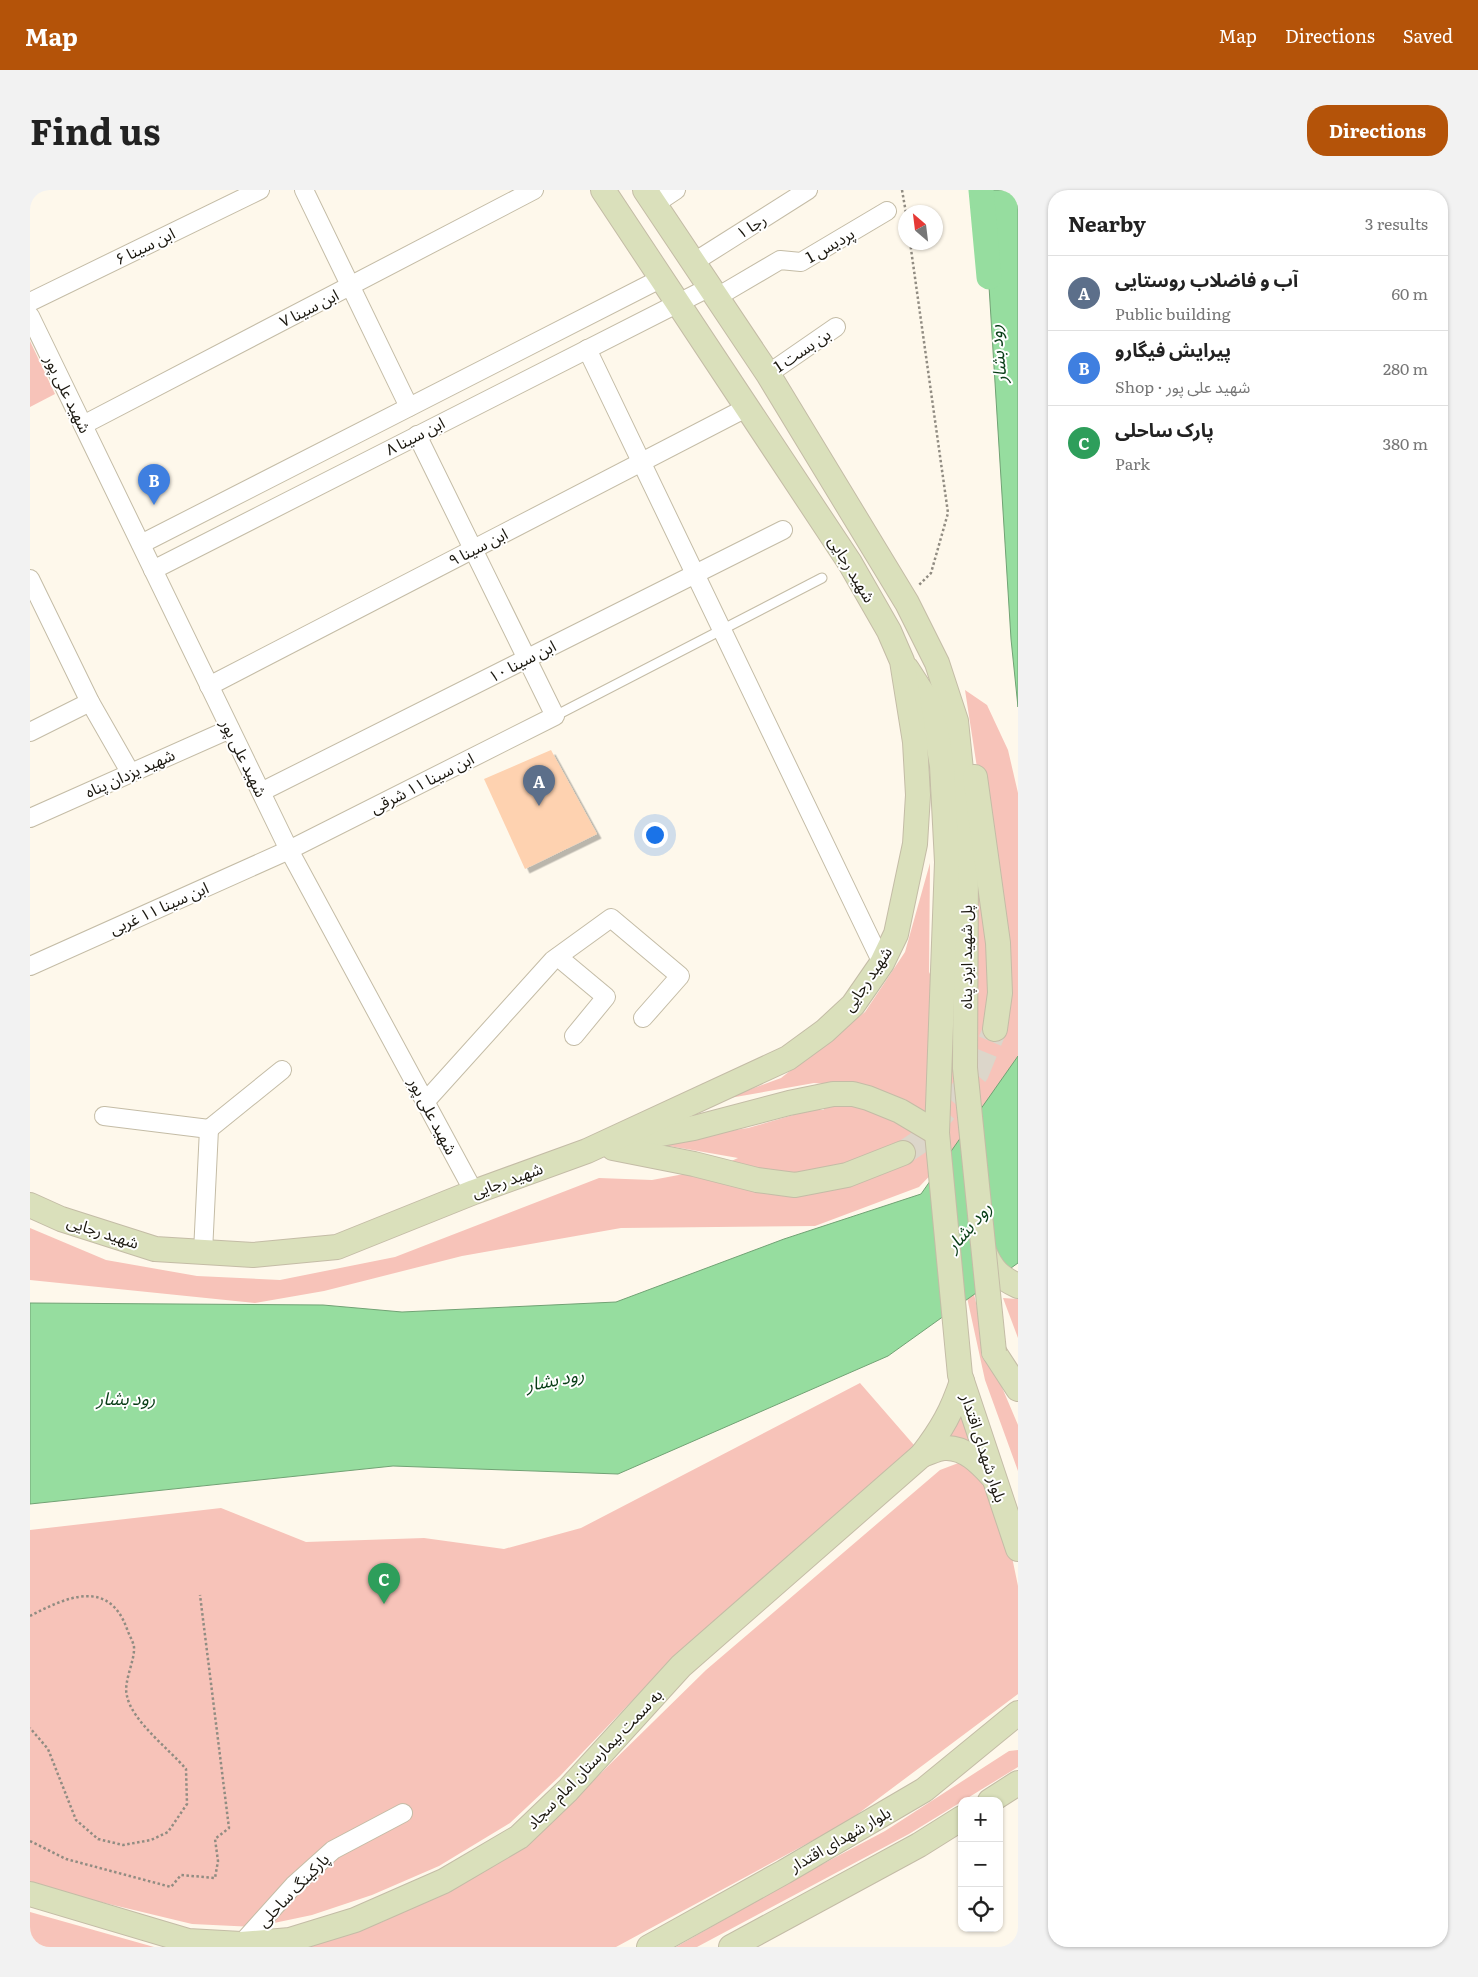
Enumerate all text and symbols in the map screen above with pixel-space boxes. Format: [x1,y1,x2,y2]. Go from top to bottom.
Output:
text: Map [25,18,78,53]
text: Map [1219,22,1257,49]
text: Directions [1285,22,1375,49]
text: Saved [1403,22,1453,49]
text: Find us [30,104,160,156]
button: Directions [1307,105,1448,156]
north arrow [898,205,943,250]
street label: رجا ۱ [731,207,770,244]
text: Nearby [1068,207,1146,238]
text: 3 results [1365,211,1428,235]
street label: ابن سینا ۶ [111,220,179,270]
street label: پردیس 1 [801,220,859,268]
text: آب و فاضلاب روستایی [1115,265,1298,293]
text: A [1078,281,1090,305]
text: 60 m [1391,281,1428,305]
street label: ابن سینا ۷ [275,282,343,332]
text: Public building [1115,301,1231,325]
street label: بن بست 1 [768,321,835,377]
water label: رود بشار [980,323,1013,387]
text: پیرایش فیگارو [1115,335,1231,363]
street label: شهید علی پور [39,349,98,437]
text: B [1078,356,1090,380]
text: 280 m [1383,356,1428,380]
text: Shop · شهید علی پور [1115,374,1250,398]
street label: ابن سینا ۸ [381,410,449,460]
text: پارک ساحلی [1115,415,1214,443]
text: C [1078,431,1090,455]
text: 380 m [1383,431,1428,455]
text: Park [1115,451,1150,475]
pin: B [138,464,170,505]
street label: ابن سینا ۹ [444,521,512,571]
street label: شهید رجایی [823,530,882,606]
street label: ابن سینا ۱۰ [483,633,560,687]
street label: شهید علی پور [215,713,274,801]
street label: شهید یزدان پناه [81,742,178,803]
street label: ابن سینا ۱۱ شرقی [365,746,478,819]
pin: A [523,765,555,806]
your location [642,822,668,848]
street label: ابن سینا ۱۱ غربی [105,874,212,940]
street label: پل شهید ایزد پناه [953,905,977,1009]
street label: شهید رجایی [835,941,897,1016]
street label: شهید علی پور [403,1072,464,1158]
street label: شهید رجایی [468,1155,546,1203]
water label: رود بشار [937,1195,998,1259]
street label: شهید رجایی [64,1208,142,1254]
water label: رود بشار [521,1360,586,1398]
water label: رود بشار [95,1384,156,1411]
street label: بلوار شهدای اقتدار [956,1389,1014,1505]
pin: C [368,1563,400,1604]
street label: به سمت بیمارستان امام سجاد [520,1683,668,1835]
map controls [958,1797,1003,1932]
button: + [958,1797,1003,1842]
street label: بلوار شهدای اقتدار [784,1799,894,1877]
button: − [958,1842,1003,1887]
street label: پارکینگ ساحلی [251,1847,334,1932]
button: locate [958,1887,1003,1932]

